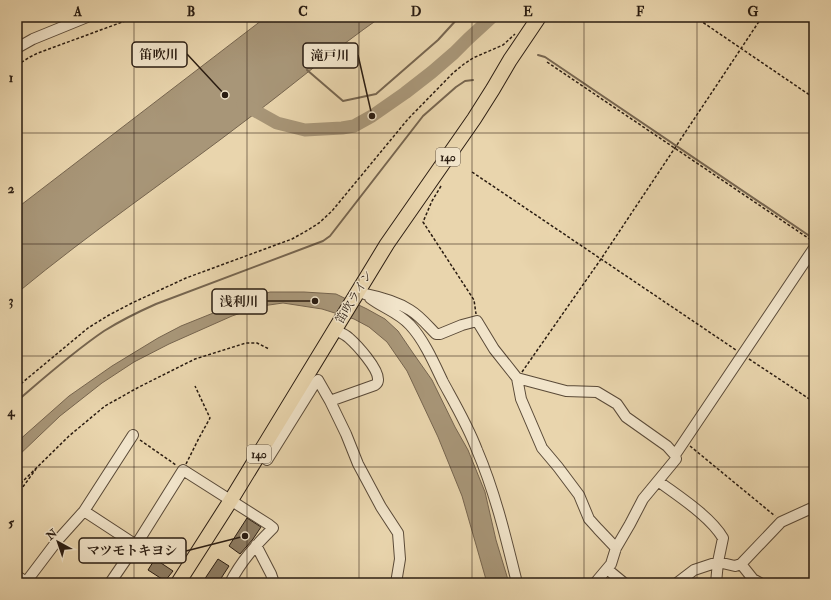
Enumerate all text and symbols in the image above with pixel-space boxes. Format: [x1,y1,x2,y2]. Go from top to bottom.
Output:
text: A [73,4,83,20]
text: B [187,4,195,20]
text: C [298,4,308,20]
text: D [411,4,422,20]
text: E [523,4,533,20]
text: F [636,4,645,20]
text: G [748,4,759,20]
callout: 笛吹川 [132,42,187,67]
callout: 滝戸川 [303,43,358,68]
text: 笛吹川 [139,47,179,63]
text: 滝戸川 [310,48,350,64]
text: 1 [9,70,14,86]
road number: 140 [436,148,460,166]
text: 2 [8,181,15,197]
street label: 笛吹ライン [333,268,376,327]
callout: 浅利川 [212,289,267,314]
text: 3 [9,293,14,309]
text: 浅利川 [219,294,259,310]
text: 4 [6,404,15,420]
road number: 140 [247,445,271,463]
text: 5 [8,515,14,531]
north arrow [38,522,78,562]
text: N [43,526,61,544]
callout: マツモトキヨシ [79,538,186,563]
text: マツモトキヨシ [87,543,177,559]

